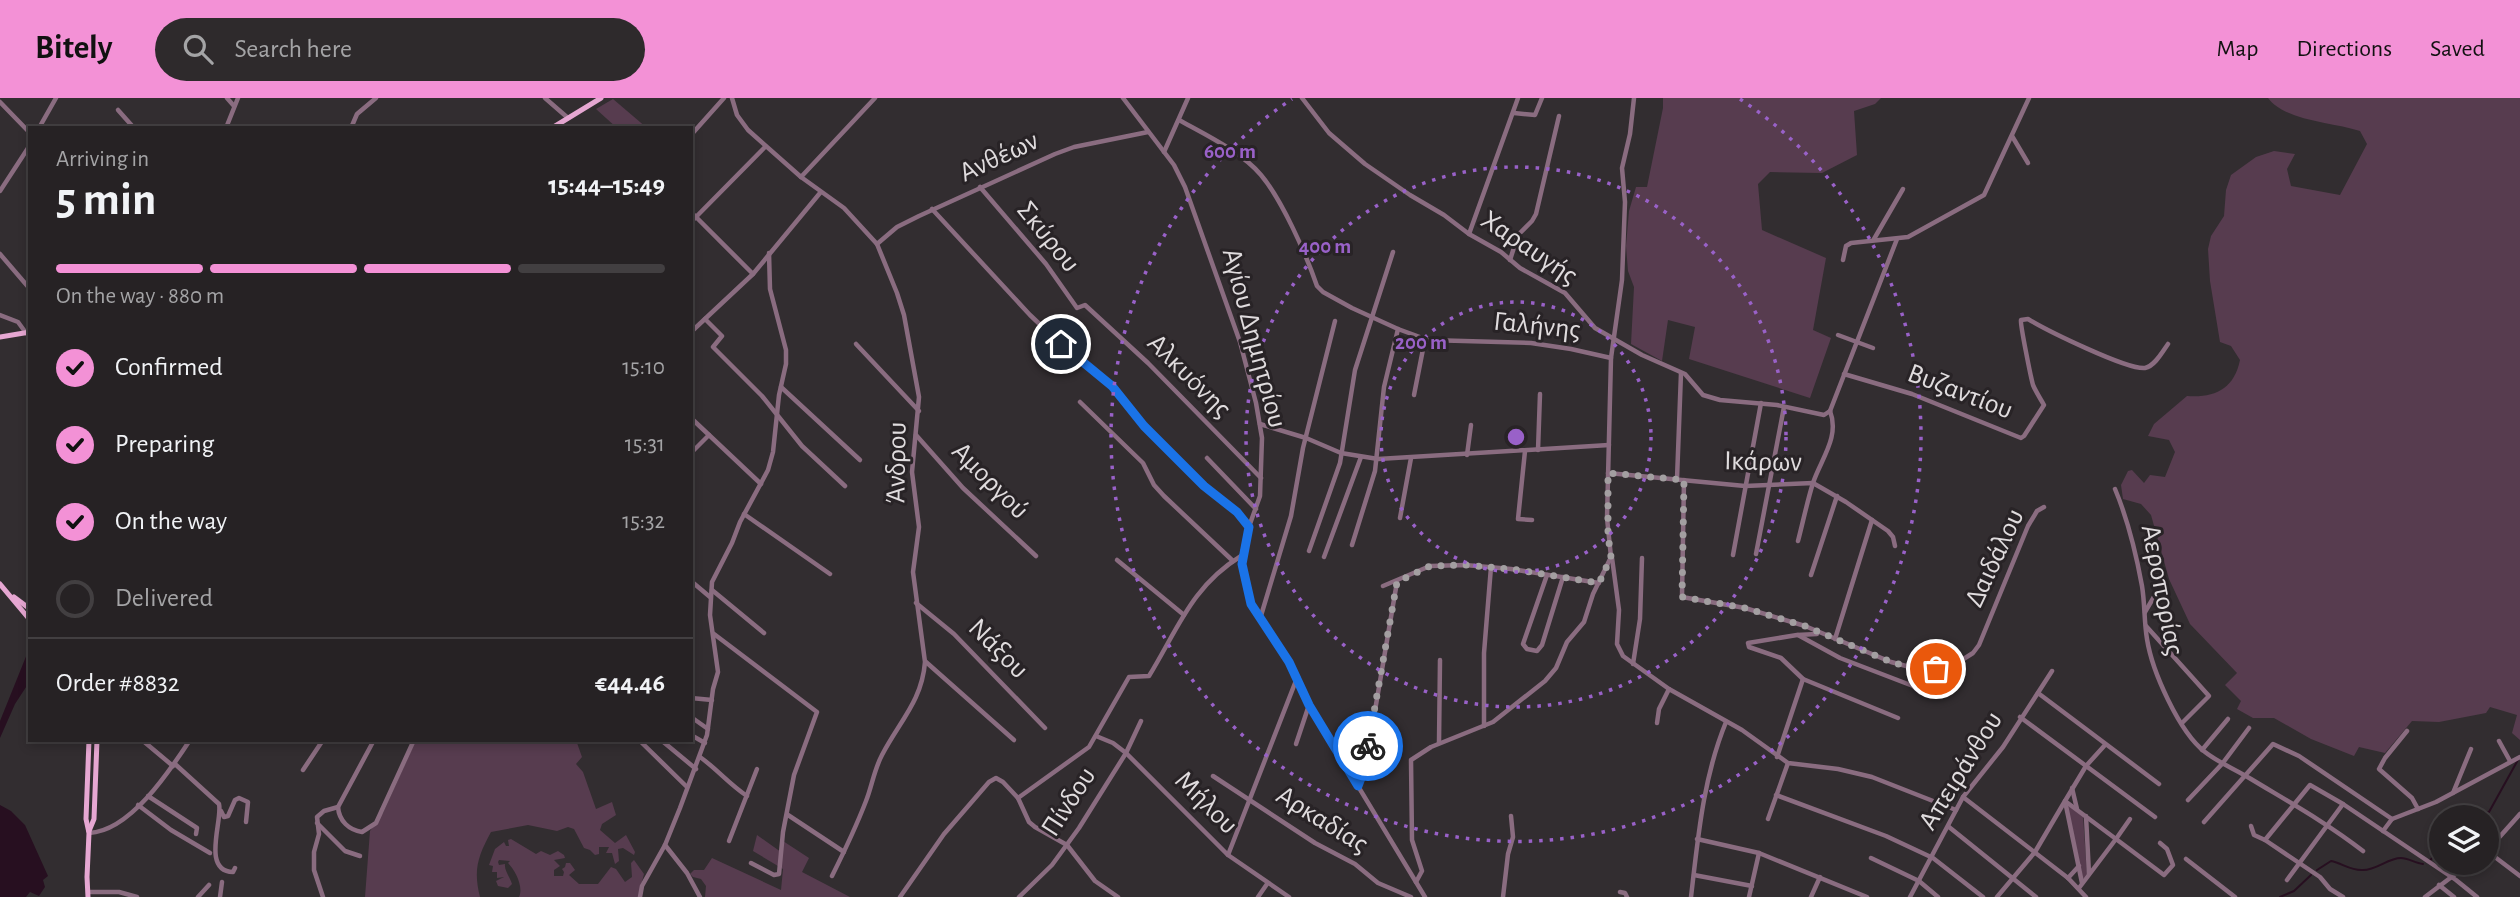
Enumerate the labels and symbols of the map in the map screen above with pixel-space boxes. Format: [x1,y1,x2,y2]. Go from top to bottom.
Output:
street label: Ανθέων [955,127,1043,187]
text: 600 m [1204,141,1256,162]
street label: Σκύρου [1011,196,1085,278]
street label: Χαραυγής [1476,206,1583,290]
text: 400 m [1299,236,1351,257]
street label: Αγίου Δημητρίου [1217,245,1291,431]
street label: Γαλήνης [1492,308,1582,344]
pin [1031,314,1091,374]
street label: Αλκυόνης [1142,329,1236,423]
text: 200 m [1395,332,1447,353]
street label: Βυζαντίου [1904,359,2016,425]
street label: Άνδρου [882,421,912,505]
centre of rings [1504,425,1528,449]
street label: Αμοργού [946,437,1034,525]
street label: Ικάρων [1724,447,1802,477]
street label: Δαιδάλου [1960,505,2030,611]
street label: Αεροπορίας [2136,522,2188,658]
street label: Νάξου [963,614,1033,684]
pin [1906,639,1966,699]
street label: Απειράνθου [1914,707,2008,835]
courier [1333,711,1403,781]
street label: Πίνδου [1037,762,1101,842]
street label: Μήλου [1169,766,1243,840]
street label: Αρκαδίας [1271,781,1373,859]

